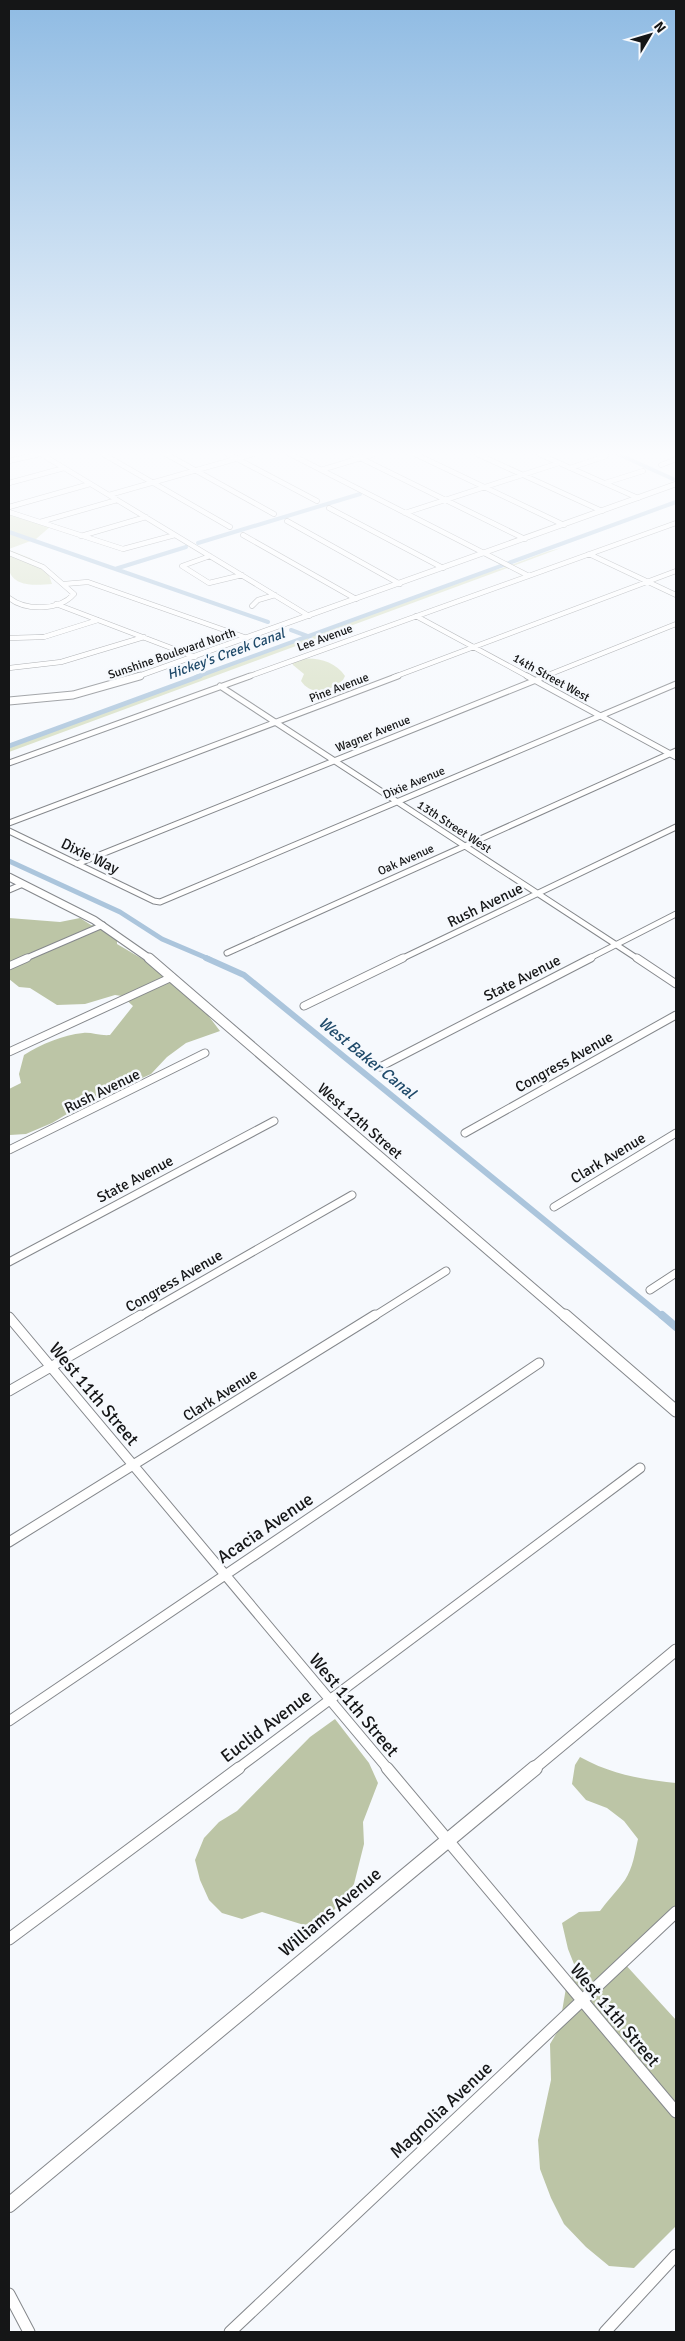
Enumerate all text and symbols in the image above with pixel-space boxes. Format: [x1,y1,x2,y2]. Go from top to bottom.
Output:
north arrow [625,10,675,60]
text: N [650,18,670,36]
street label: Lee Avenue [295,621,355,655]
street label: Sunshine Boulevard North [106,625,238,683]
water label: Hickey's Creek Canal [165,625,288,683]
street label: 14th Street West [510,651,592,705]
street label: Pine Avenue [307,670,371,706]
street label: Wagner Avenue [333,712,413,756]
street label: Dixie Avenue [381,763,447,803]
street label: 13th Street West [414,797,494,857]
street label: Dixie Way [58,834,122,878]
street label: Oak Avenue [376,841,436,879]
street label: Rush Avenue [444,879,526,931]
street label: State Avenue [481,951,563,1005]
water label: West Baker Canal [314,1013,421,1104]
street label: Congress Avenue [512,1028,616,1096]
street label: Rush Avenue [61,1065,143,1117]
street label: West 12th Street [314,1079,406,1163]
street label: Clark Avenue [567,1129,649,1187]
street label: State Avenue [94,1151,176,1207]
street label: Congress Avenue [122,1246,226,1316]
street label: West 11th Street [44,1338,144,1450]
street label: Clark Avenue [179,1365,261,1425]
street label: Acacia Avenue [213,1488,317,1568]
street label: West 11th Street [304,1649,404,1761]
street label: Euclid Avenue [216,1685,316,1767]
street label: Williams Avenue [274,1863,386,1961]
street label: West 11th Street [565,1959,665,2071]
street label: Magnolia Avenue [385,2057,497,2163]

